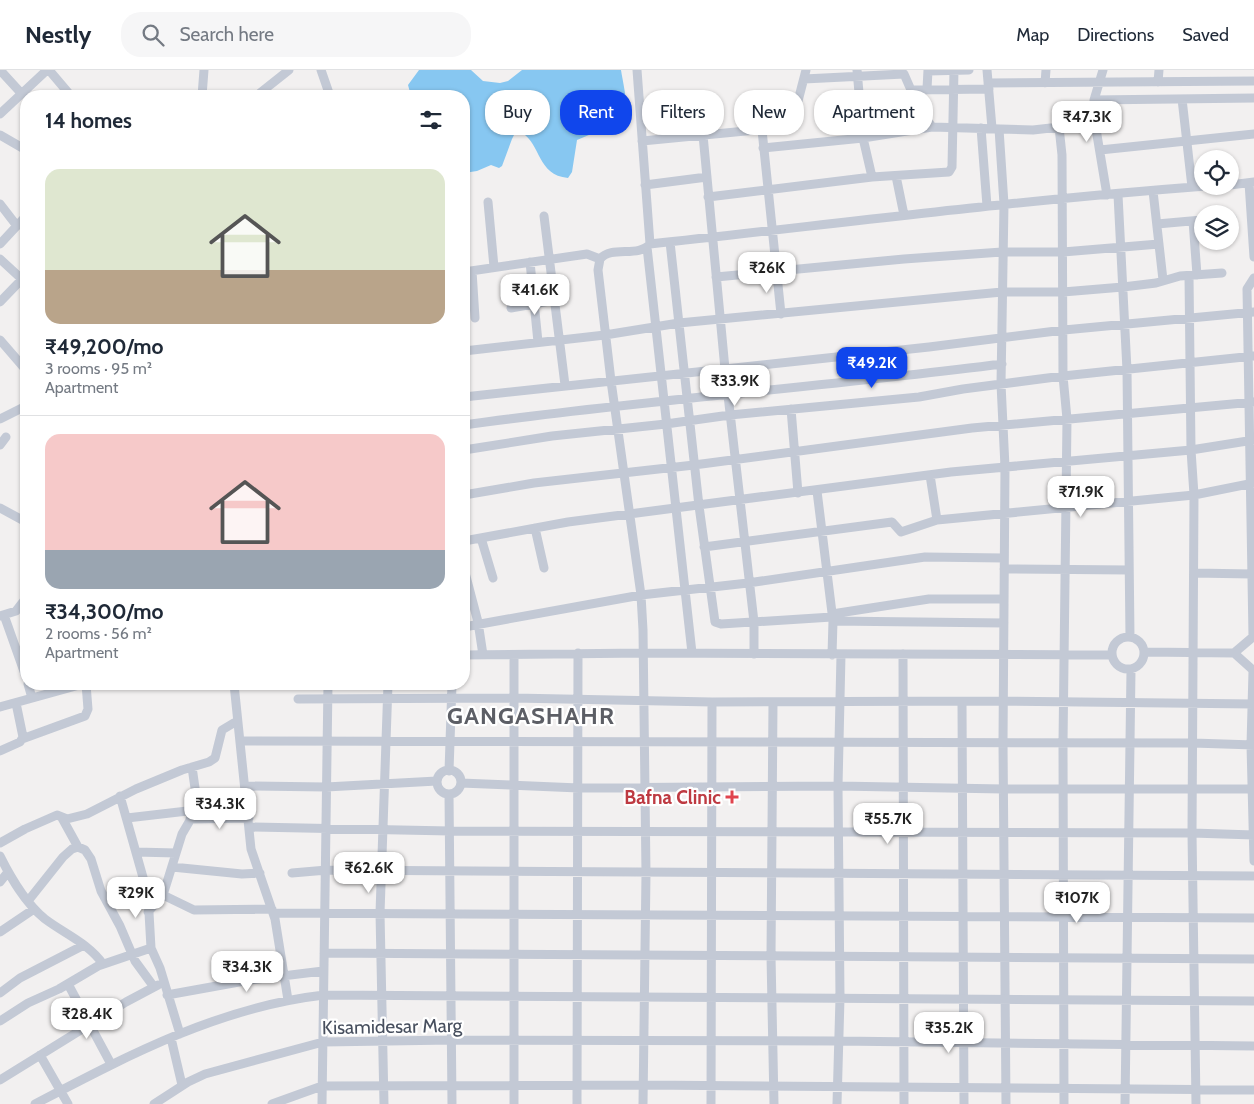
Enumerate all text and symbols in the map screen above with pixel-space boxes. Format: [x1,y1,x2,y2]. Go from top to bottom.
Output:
search box [121,12,471,57]
text: Nestly [25,20,91,49]
icon: search [139,21,167,49]
text: Search here [179,23,274,46]
text: Map [1016,24,1049,46]
text: Directions [1077,24,1154,46]
text: Saved [1182,24,1229,46]
chip: Buy [485,90,550,135]
chip: Rent [560,90,632,135]
chip: Filters [642,90,724,135]
chip: New [734,90,804,135]
chip: Apartment [814,90,933,135]
pin: ₹47.3K [1046,100,1128,143]
icon: filters [417,106,445,134]
text: ₹47.3K [1063,107,1111,126]
text: 14 homes [45,108,132,133]
map controls [1194,150,1239,250]
button: locate [1194,150,1239,195]
icon: home [200,201,290,291]
button: layers [1194,205,1239,250]
pin: ₹26K [737,252,797,294]
text: ₹26K [749,258,785,277]
pin: ₹41.6K [494,274,576,316]
text: ₹41.6K [511,280,559,299]
text: ₹49,200/mo [45,334,164,359]
pin: ₹49.2K [831,346,913,389]
text: ₹49.2K [847,353,897,372]
text: 3 rooms · 95 m² [45,359,152,378]
pin: ₹33.9K [694,364,776,407]
text: ₹33.9K [711,371,759,390]
text: Apartment [45,378,118,397]
icon: home [200,467,290,557]
pin: ₹71.9K [1040,476,1122,518]
text: ₹71.9K [1058,482,1104,501]
text: ₹34,300/mo [45,599,164,624]
text: 2 rooms · 56 m² [45,624,152,643]
text: Apartment [45,643,118,662]
district label: GANGASHAHR [447,701,615,730]
place label: Bafna Clinic [624,786,721,809]
pin: ₹34.3K [179,788,261,830]
marker: Bafna Clinic [725,790,739,804]
text: ₹34.3K [195,794,245,813]
pin: ₹55.7K [847,802,929,845]
text: ₹55.7K [864,809,912,828]
pin: ₹62.6K [328,852,410,894]
text: ₹62.6K [345,858,393,877]
pin: ₹29K [106,876,166,919]
pin: ₹107K [1042,882,1112,924]
text: ₹29K [118,883,154,902]
text: ₹107K [1055,888,1099,907]
pin: ₹34.3K [206,950,288,993]
text: ₹34.3K [222,957,272,976]
pin: ₹28.4K [46,998,128,1040]
text: ₹28.4K [62,1004,112,1023]
pin: ₹35.2K [908,1012,990,1054]
street label: Kisamidesar Marg [322,1014,463,1039]
text: ₹35.2K [925,1018,973,1037]

